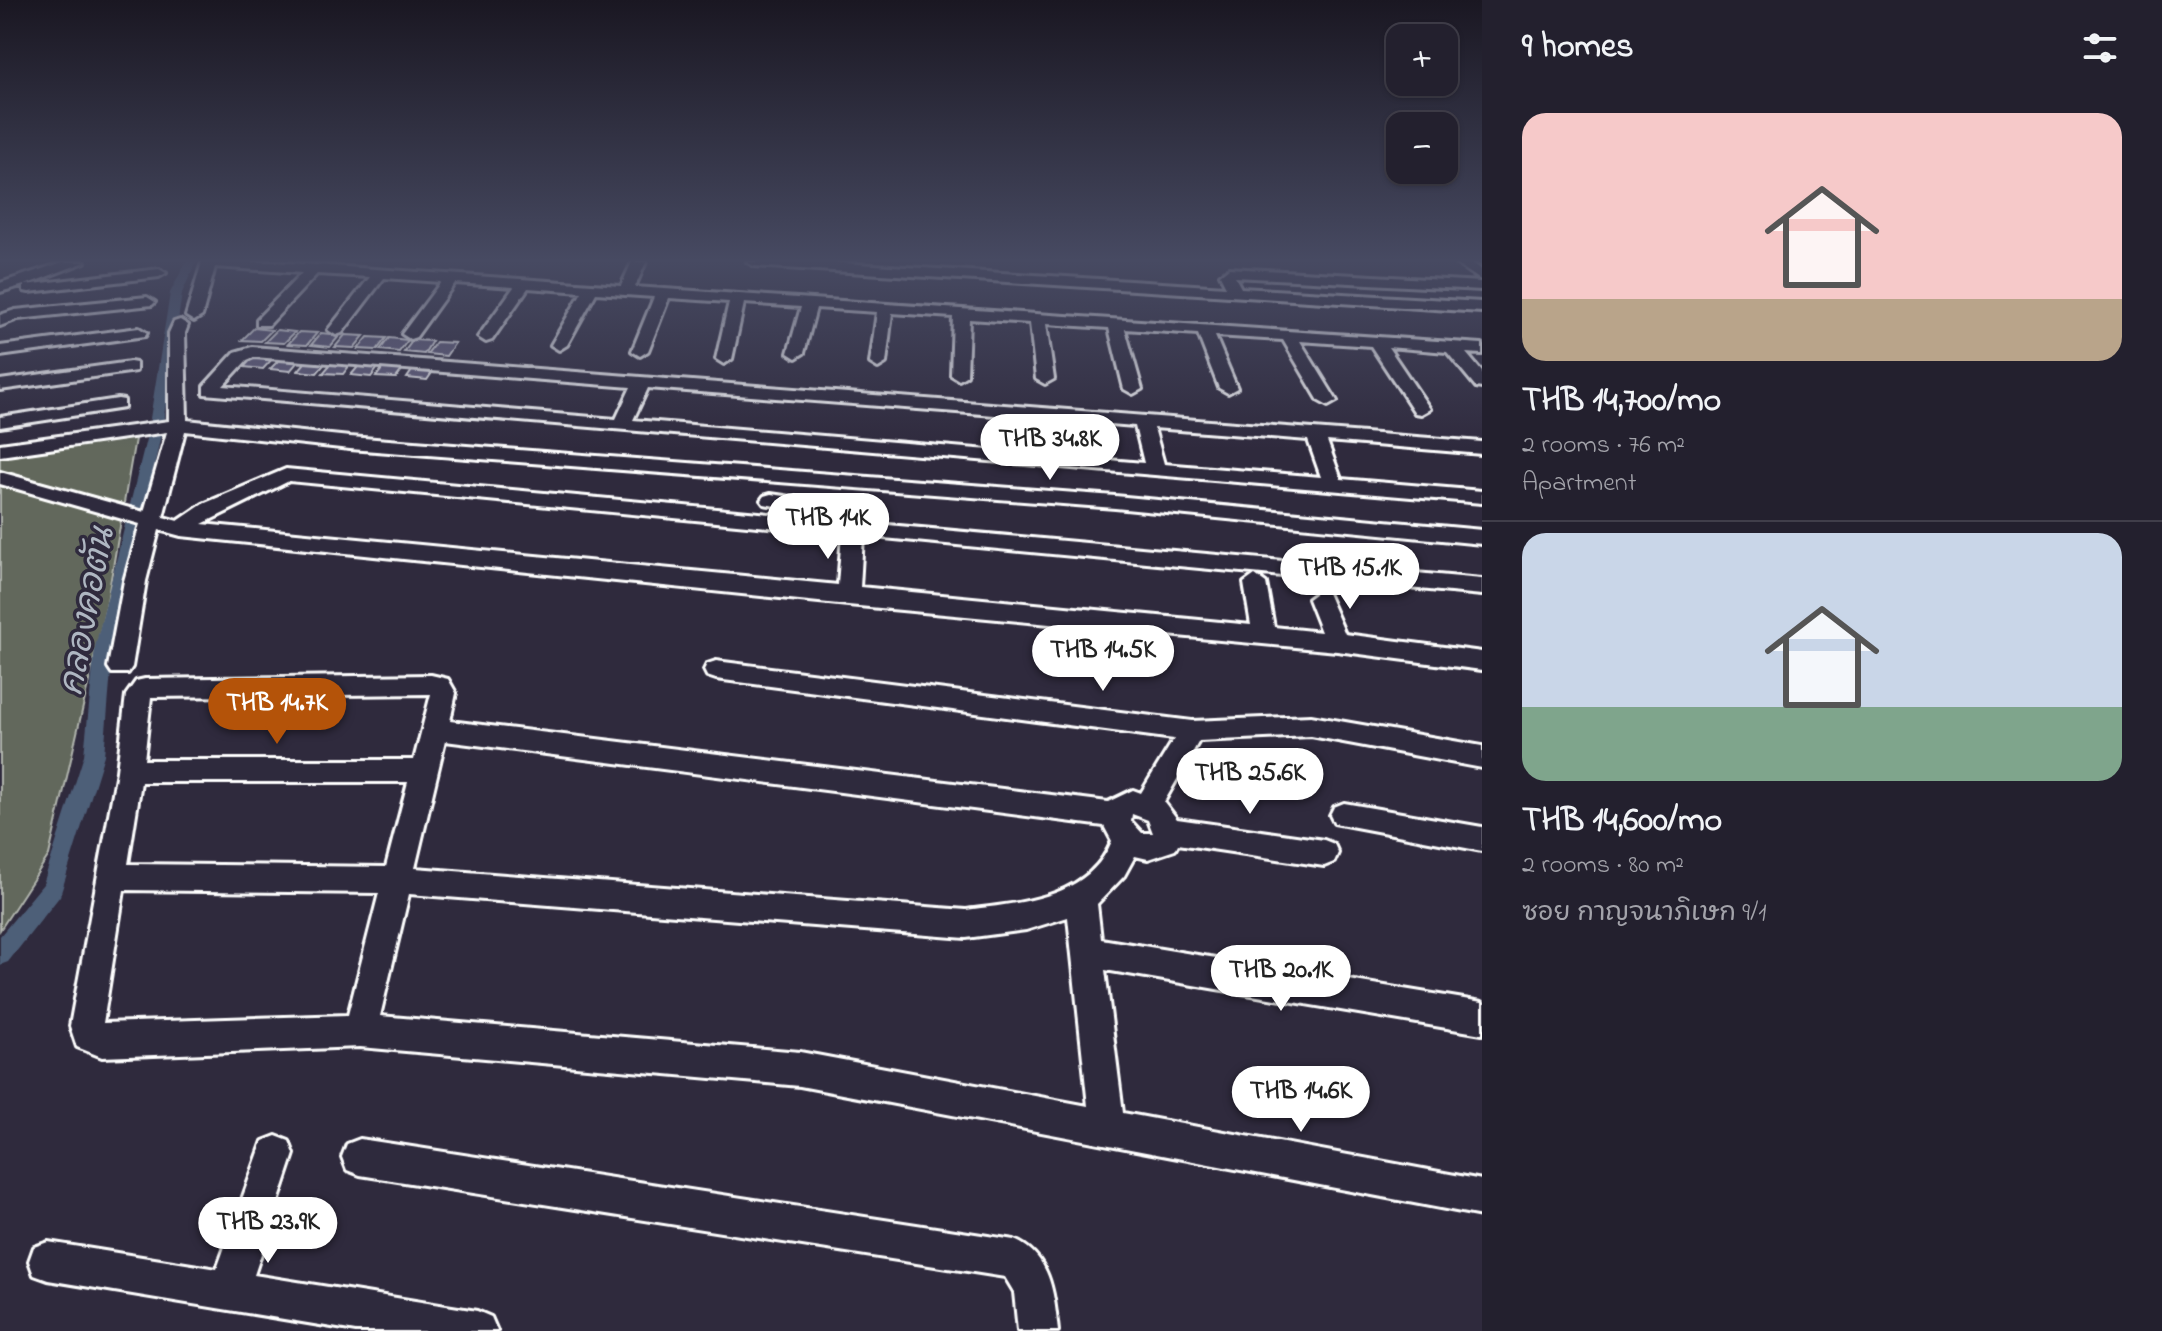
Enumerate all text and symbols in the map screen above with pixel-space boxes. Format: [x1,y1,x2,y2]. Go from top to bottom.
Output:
text: 9 homes [1522,23,1634,73]
map controls [1386,24,1458,184]
button: + [1386,24,1458,96]
icon: filters [2078,26,2122,70]
button: − [1386,112,1458,184]
icon: home [1750,165,1894,309]
text: THB 14,700/mo [1522,377,1721,427]
pin: THB 34.8K [958,414,1142,482]
text: THB 34.8K [998,421,1102,459]
text: 2 rooms · 76 m² [1522,427,1685,465]
text: Apartment [1522,465,1636,503]
pin: THB 14K [754,493,902,561]
text: THB 14K [785,500,871,538]
water label: คลองคอตัน [48,521,130,700]
pin: THB 15.1K [1258,543,1442,611]
text: THB 15.1K [1298,550,1402,588]
icon: home [1750,585,1894,729]
pin: THB 14.5K [1011,625,1195,693]
text: THB 14.5K [1050,632,1156,670]
pin: THB 14.7K [185,678,369,746]
text: THB 14.7K [226,685,328,723]
pin: THB 25.6K [1158,748,1342,816]
text: THB 25.6K [1194,755,1306,793]
text: THB 14,600/mo [1522,797,1722,847]
text: 2 rooms · 80 m² [1522,847,1684,885]
text: ซอย กาญจนาภิเษก 9/1 [1522,895,1766,933]
pin: THB 20.1K [1189,945,1373,1013]
text: THB 20.1K [1229,952,1333,990]
pin: THB 14.6K [1209,1066,1393,1134]
text: THB 14.6K [1250,1073,1352,1111]
pin: THB 23.9K [176,1197,360,1265]
text: THB 23.9K [216,1204,320,1242]

